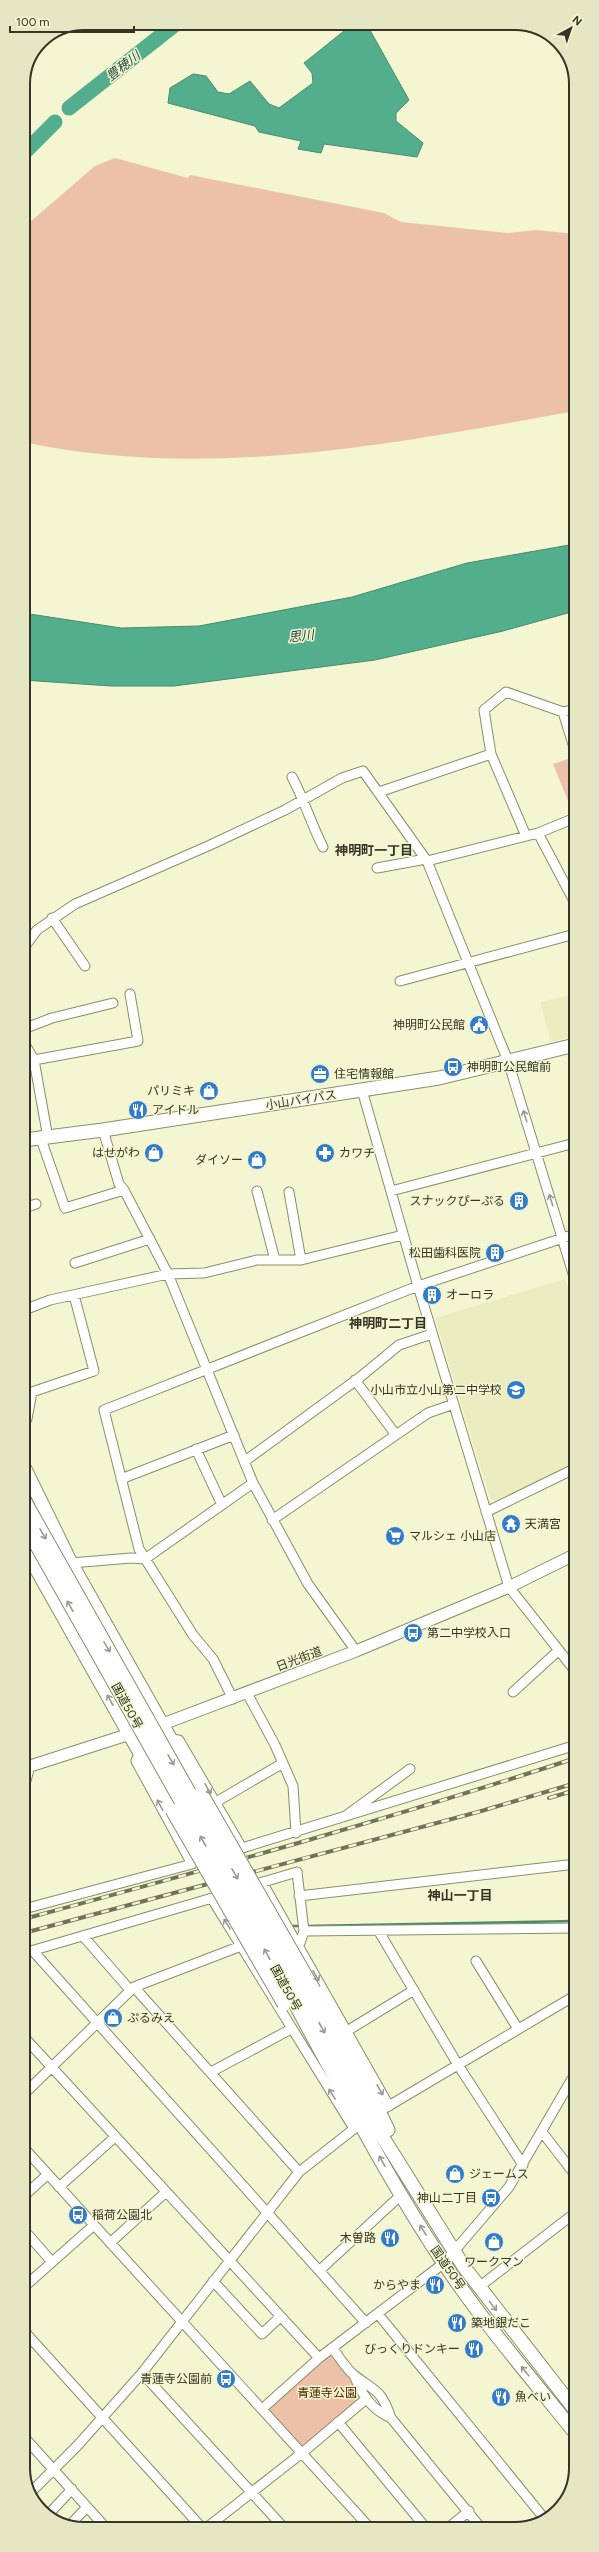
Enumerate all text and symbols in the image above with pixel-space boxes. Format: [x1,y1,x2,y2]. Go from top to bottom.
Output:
scale bar [10,8,134,34]
north arrow [551,8,591,48]
text: N [570,13,585,28]
text: 100 m [16,15,50,29]
water label: 豊穂川 [103,47,145,84]
water label: 思川 [287,627,317,645]
district label: 神明町一丁目 [335,843,413,858]
public building icon: 神明町公民館 [468,1014,490,1036]
place label: 神明町公民館 [393,1018,465,1032]
bus stop icon: 神明町公民館前 [442,1056,464,1078]
place label: 神明町公民館前 [467,1060,551,1074]
office icon: 住宅情報館 [309,1063,331,1085]
place label: 住宅情報館 [334,1067,394,1081]
shop icon: パリミキ [198,1080,220,1102]
place label: パリミキ [147,1084,195,1098]
street label: 小山バイパス [264,1087,338,1113]
restaurant icon: アイドル [127,1099,149,1121]
place label: アイドル [152,1103,199,1117]
one-way arrow [521,1110,528,1123]
shop icon: はせがわ [143,1142,165,1164]
pharmacy icon: カワチ [314,1142,336,1164]
place label: はせがわ [92,1146,140,1160]
place label: カワチ [339,1146,375,1160]
shop icon: ダイソー [246,1149,268,1171]
place label: ダイソー [195,1153,243,1167]
building icon: スナックぴーぷる [508,1190,530,1212]
one-way arrow [547,1193,554,1206]
place label: スナックぴーぷる [409,1194,505,1208]
building icon: 松田歯科医院 [484,1242,506,1264]
place label: 松田歯科医院 [409,1246,481,1260]
building icon: オーロラ [421,1284,443,1306]
place label: オーロラ [446,1288,494,1302]
district label: 神明町二丁目 [349,1316,427,1331]
school or university icon: 小山市立小山第二中学校 [505,1379,527,1401]
place label: 小山市立小山第二中学校 [370,1383,502,1397]
temple icon: 天満宮 [500,1513,522,1535]
place label: 天満宮 [525,1517,561,1531]
supermarket icon: マルシェ 小山店 [384,1525,406,1547]
one-way arrow [39,1528,47,1540]
place label: マルシェ 小山店 [409,1529,496,1543]
one-way arrow [66,1600,74,1612]
bus stop icon: 第二中学校入口 [402,1622,424,1644]
place label: 第二中学校入口 [427,1626,511,1640]
one-way arrow [104,1641,111,1653]
street label: 日光街道 [274,1644,324,1674]
street label: 国道50号 [109,1680,145,1732]
one-way arrow [106,1694,114,1706]
one-way arrow [168,1754,176,1766]
one-way arrow [205,1783,213,1795]
one-way arrow [156,1799,163,1811]
one-way arrow [199,1835,207,1847]
one-way arrow [232,1868,240,1880]
district label: 神山一丁目 [427,1888,493,1903]
one-way arrow [223,1918,231,1930]
one-way arrow [263,1948,271,1960]
street label: 国道50号 [268,1962,304,2014]
one-way arrow [313,1970,321,1982]
shop icon: ぷるみえ [102,2007,124,2029]
place label: ぷるみえ [127,2011,175,2025]
one-way arrow [319,2022,326,2034]
one-way arrow [376,2084,384,2096]
one-way arrow [328,2089,336,2100]
one-way arrow [378,2155,386,2167]
shop icon: ジェームス [444,2163,466,2185]
place label: ジェームス [469,2167,529,2181]
bus stop icon: 神山二丁目 [480,2187,502,2209]
place label: 神山二丁目 [417,2191,477,2205]
bus stop icon: 稲荷公園北 [67,2204,89,2226]
place label: 稲荷公園北 [92,2208,152,2222]
one-way arrow [418,2224,426,2236]
restaurant icon: 木曽路 [379,2227,401,2249]
place label: 木曽路 [340,2231,376,2245]
shop icon: ワークマン [483,2231,505,2253]
street label: 国道50号 [428,2243,468,2293]
place label: ワークマン [464,2255,524,2269]
restaurant icon: からやま [424,2274,446,2296]
place label: からやま [373,2278,421,2292]
one-way arrow [489,2301,498,2312]
restaurant icon: 築地銀だこ [446,2312,468,2334]
place label: 築地銀だこ [471,2316,531,2330]
restaurant icon: びっくりドンキー [463,2338,485,2360]
place label: びっくりドンキー [364,2342,460,2356]
one-way arrow [521,2366,530,2377]
bus stop icon: 青蓮寺公園前 [215,2368,237,2390]
place label: 青蓮寺公園前 [140,2372,212,2386]
park label: 青蓮寺公園 [297,2386,357,2400]
restaurant icon: 魚べい [490,2386,512,2408]
place label: 魚べい [515,2390,551,2404]

